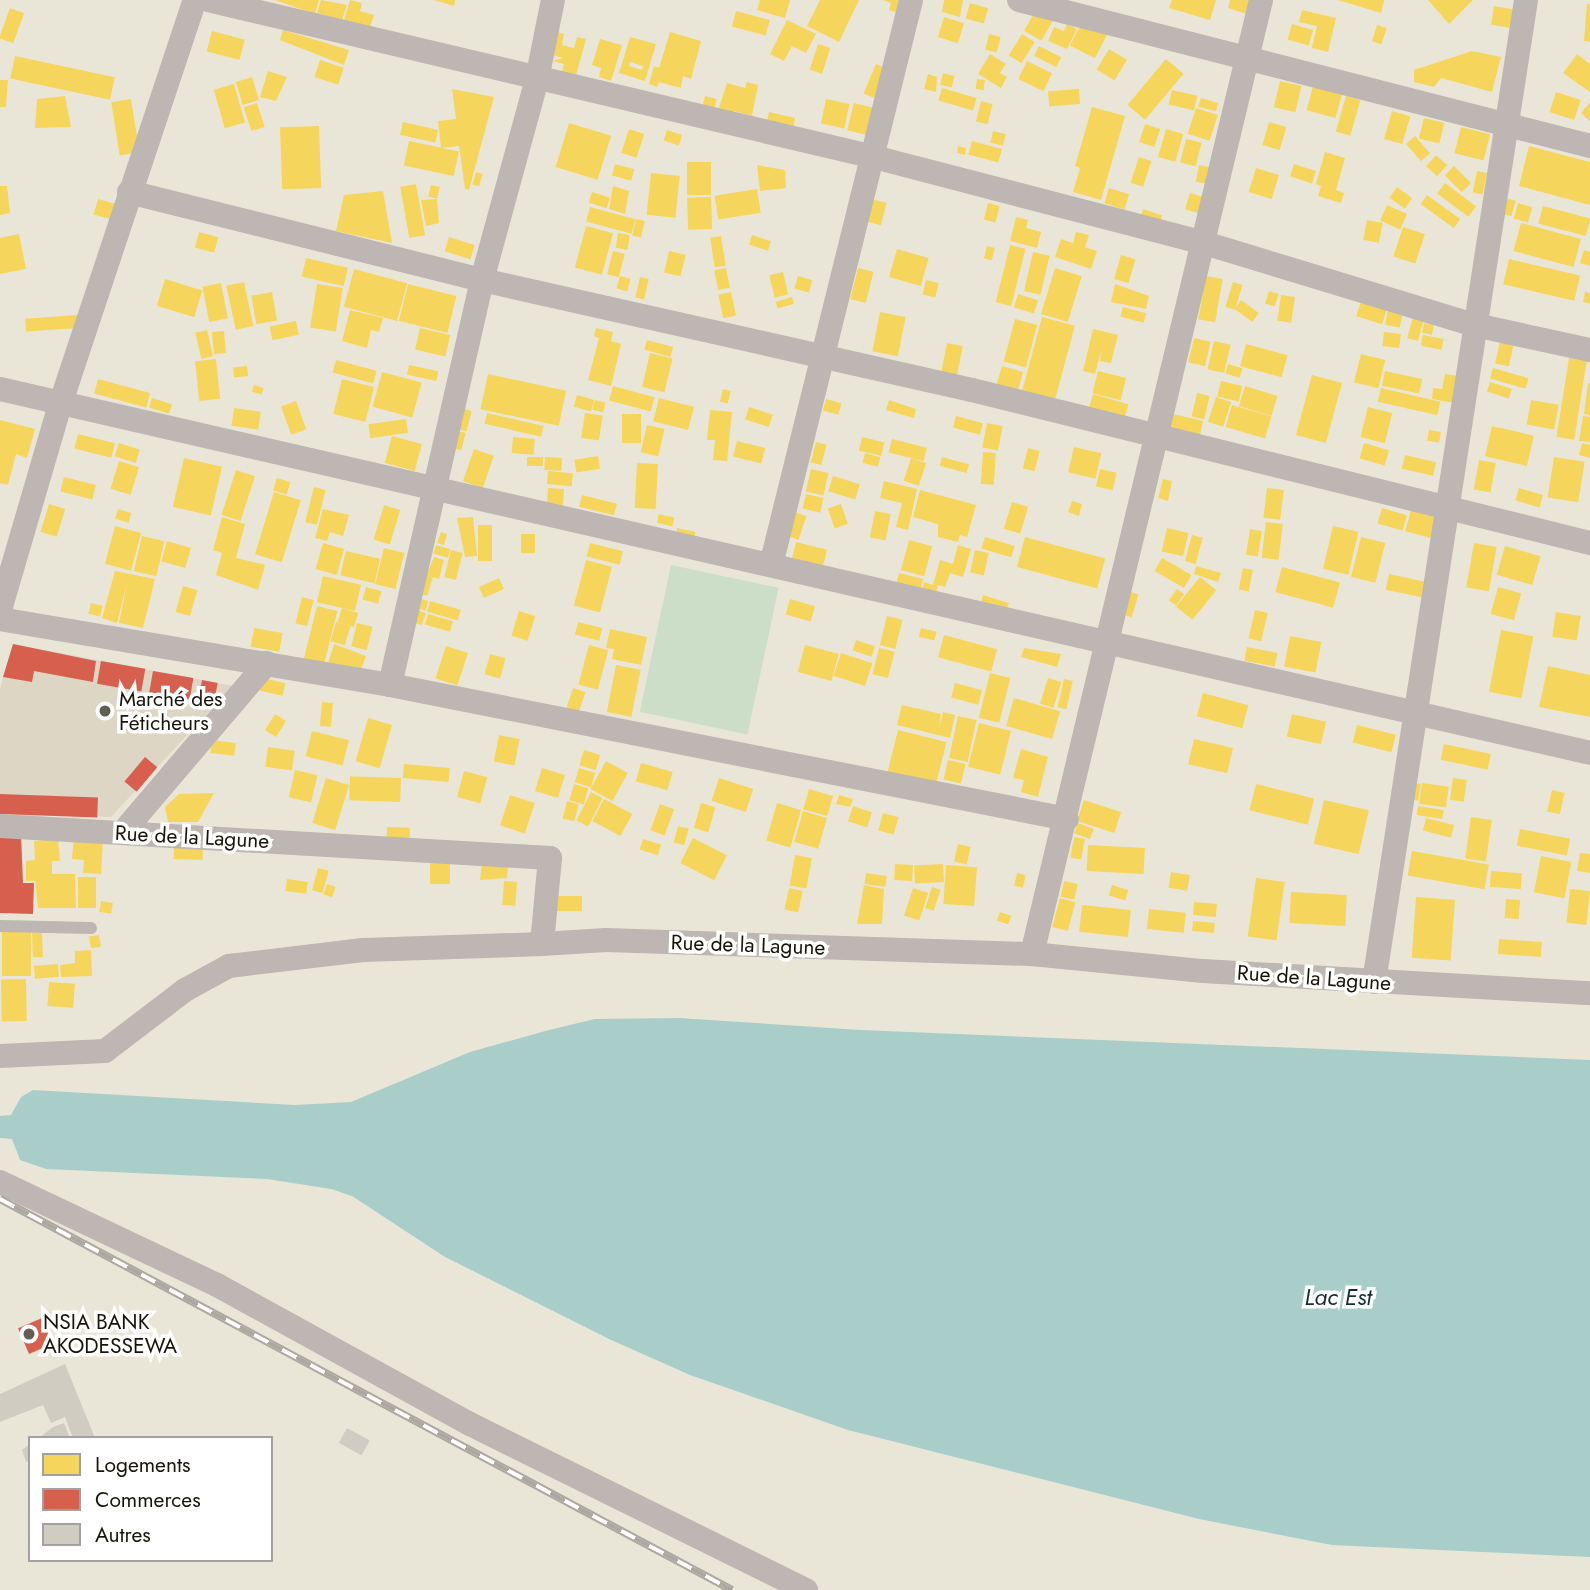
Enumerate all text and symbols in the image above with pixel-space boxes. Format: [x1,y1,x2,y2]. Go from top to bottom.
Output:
place label: Marché des Féticheurs [119,686,222,736]
marker: Marché des Féticheurs [97,703,113,719]
street label: Rue de la Lagune [114,820,270,854]
street label: Rue de la Lagune [670,930,826,960]
street label: Rue de la Lagune [1236,960,1392,996]
water label: Lac Est [1305,1283,1371,1311]
place label: NSIA BANK AKODESSEWA [43,1309,177,1359]
marker: NSIA BANK AKODESSEWA [21,1326,37,1342]
legend [28,1436,273,1562]
text: Logements [95,1450,190,1480]
text: Commerces [95,1485,201,1515]
text: Autres [95,1520,151,1550]

